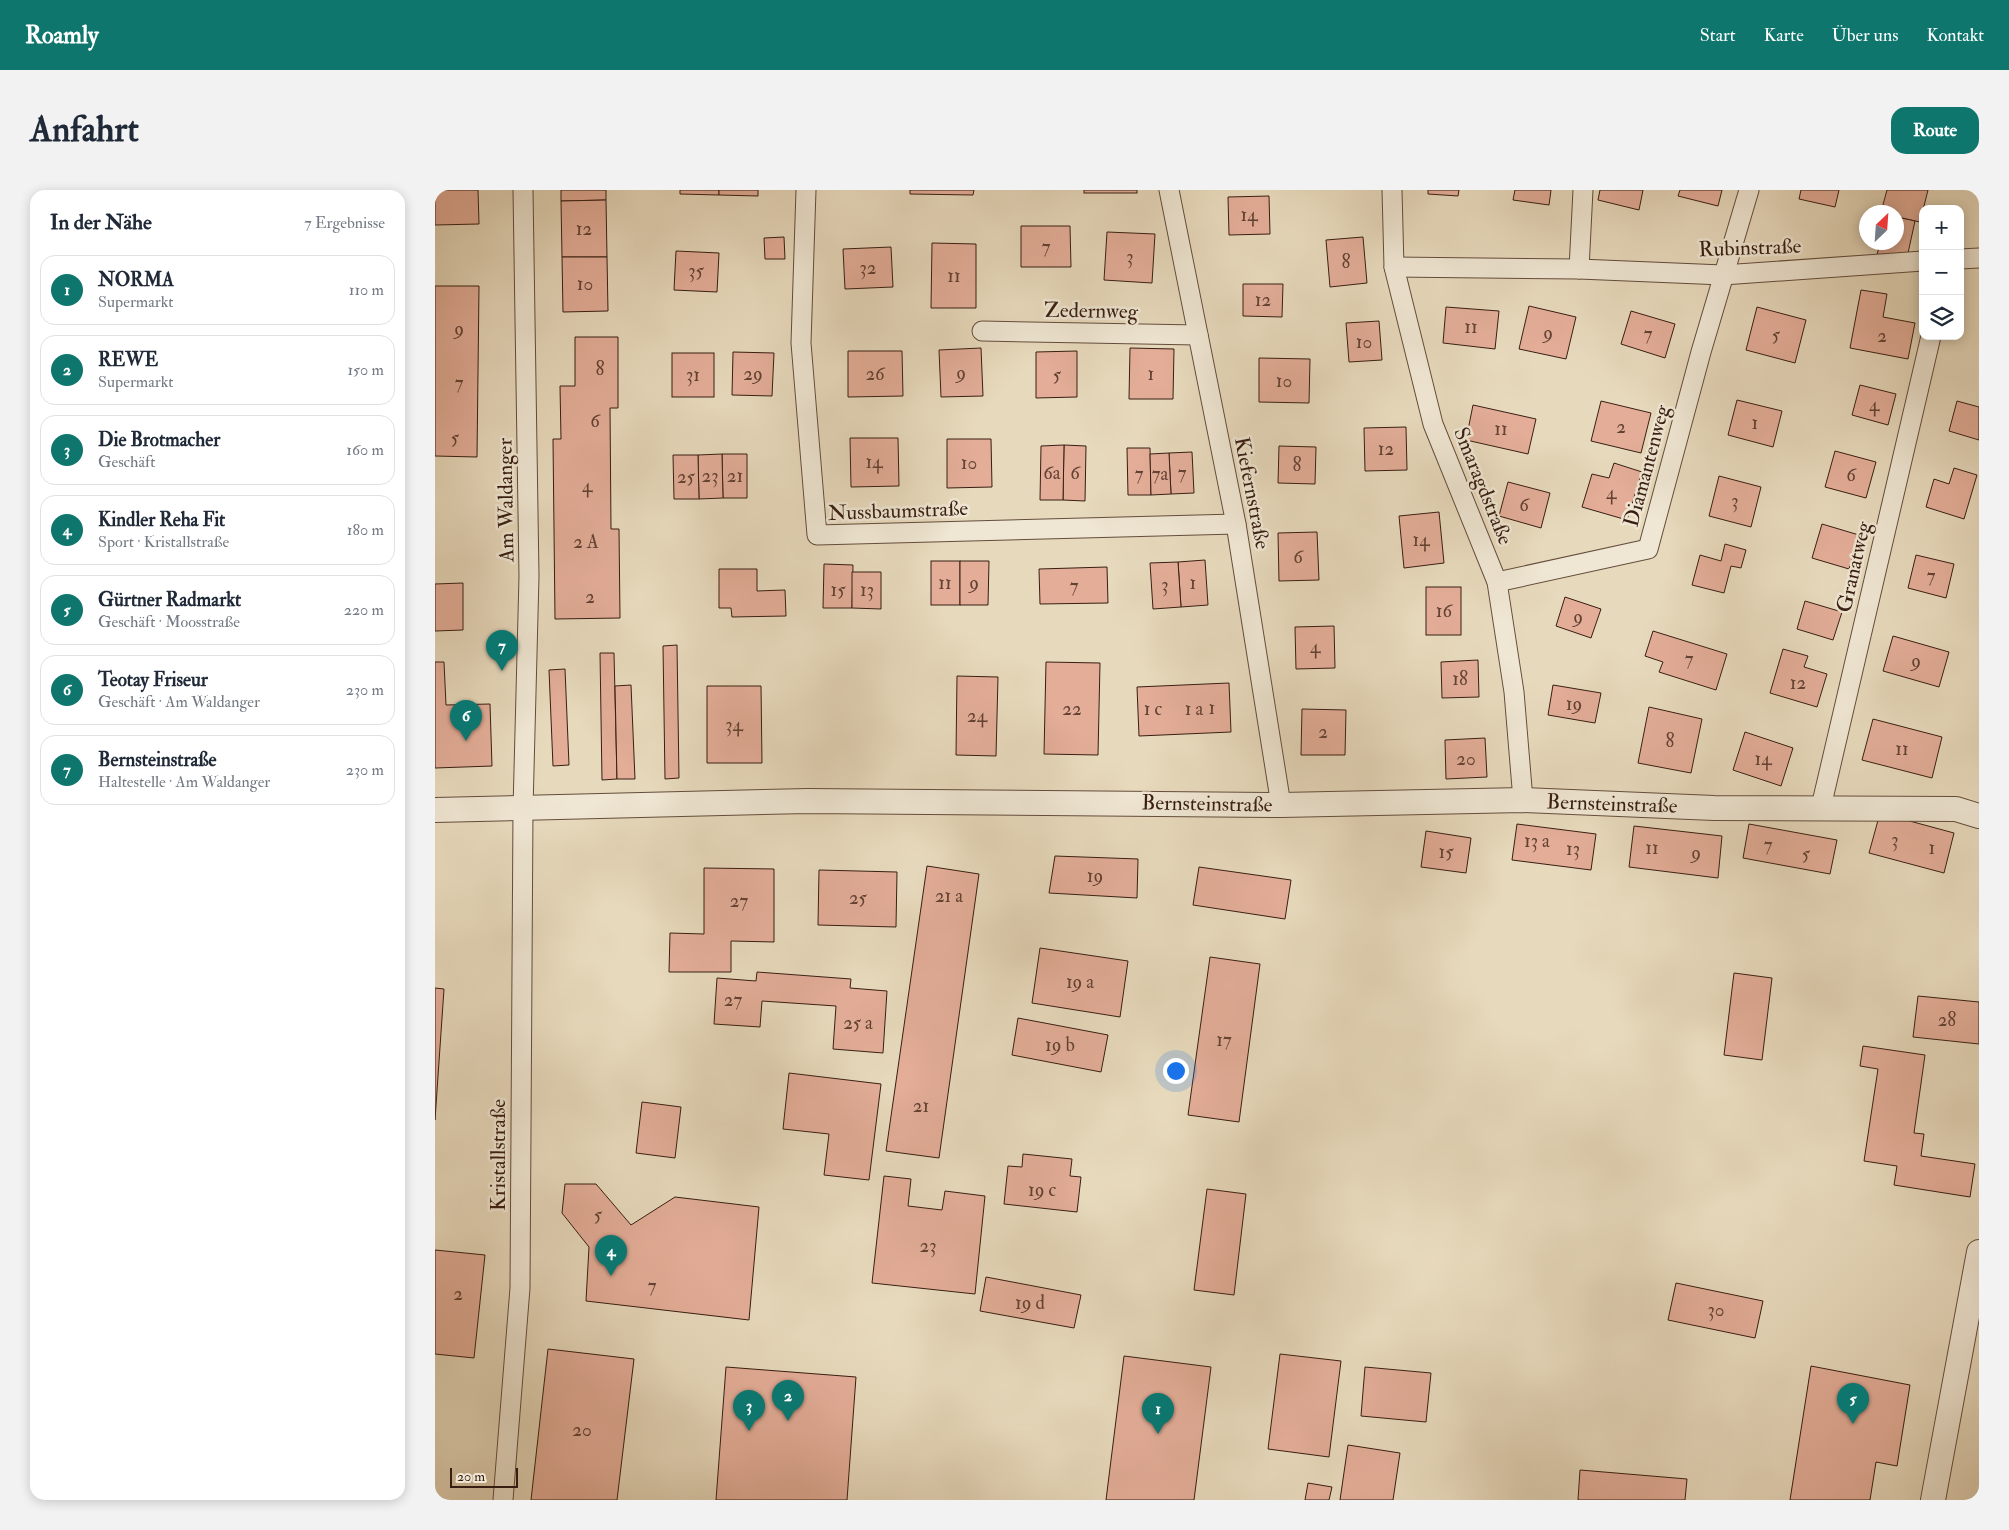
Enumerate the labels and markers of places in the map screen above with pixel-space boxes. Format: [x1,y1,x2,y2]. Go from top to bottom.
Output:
pin: 7 [486,630,518,671]
pin: 6 [450,700,482,741]
pin: 4 [595,1235,627,1276]
pin: 2 [772,1380,804,1421]
pin: 5 [1837,1383,1869,1424]
pin: 3 [733,1390,765,1431]
pin: 1 [1142,1393,1174,1434]

